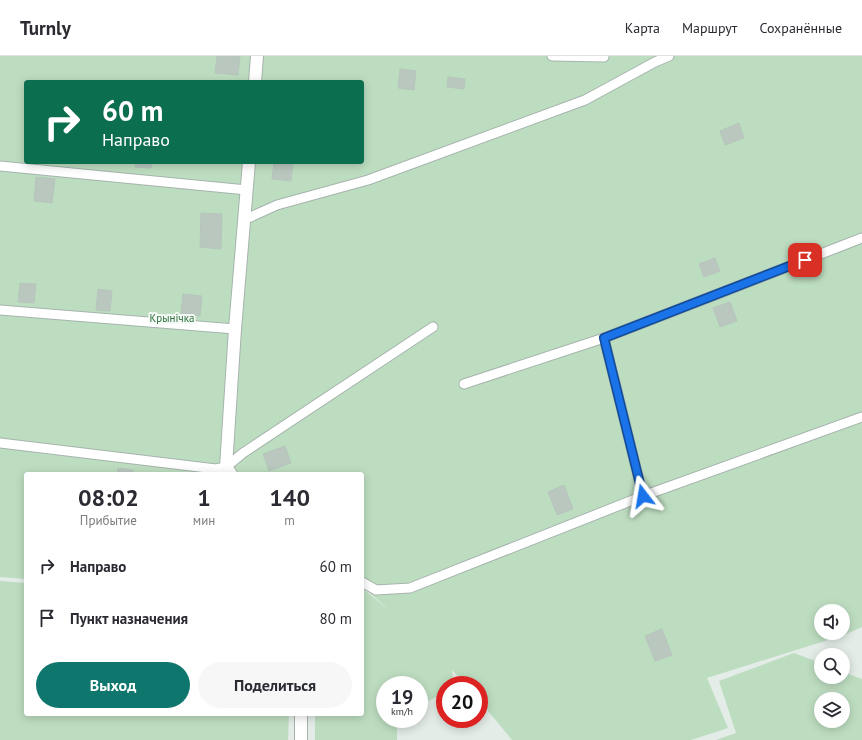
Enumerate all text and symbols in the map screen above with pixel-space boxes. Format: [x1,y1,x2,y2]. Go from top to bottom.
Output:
text: Turnly [20,16,71,40]
text: Карта [625,19,660,37]
text: Маршрут [682,19,737,37]
text: Сохранённые [759,19,842,37]
text: 60 m [102,92,163,129]
icon: right [36,96,88,148]
text: Направо [102,128,170,151]
pin [788,243,822,277]
icon: arrive [794,249,816,271]
park label: Крынічка [150,311,194,325]
position arrow [622,475,664,517]
text: 08:02 [78,482,139,513]
text: 1 [197,482,211,513]
text: 140 [269,482,310,513]
text: Прибытие [80,512,137,529]
text: мин [193,512,215,529]
text: m [284,512,295,529]
icon: right [36,555,58,577]
text: Направо [70,557,126,576]
text: 60 m [319,557,352,576]
map controls [814,604,850,728]
button: sound [814,604,850,640]
icon: arrive [36,607,58,629]
text: Пункт назначения [70,609,188,628]
text: 80 m [319,609,352,628]
button: search [814,648,850,684]
button: Выход [36,662,190,708]
button: Поделиться [198,662,352,708]
speed limit sign: 20 [436,676,488,728]
text: 19 [391,684,413,710]
button: layers [814,692,850,728]
text: km/h [391,705,413,718]

